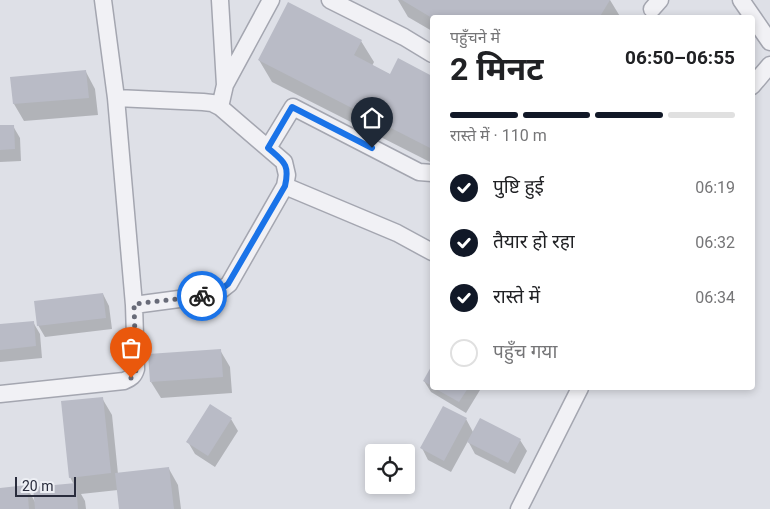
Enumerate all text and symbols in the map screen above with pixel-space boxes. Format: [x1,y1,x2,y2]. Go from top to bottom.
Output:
text: पहुँचने में [450,28,500,47]
text: 06:50–06:55 [625,46,735,69]
text: 2 मिनट [450,50,543,88]
pin [351,97,393,148]
icon: home [358,104,386,132]
text: रास्ते में · 110 m [450,126,547,145]
icon: check [450,174,478,202]
text: पुष्टि हुई [493,175,544,198]
text: 06:19 [695,178,735,197]
icon: check [450,229,478,257]
text: तैयार हो रहा [493,230,575,253]
text: 06:32 [695,233,735,252]
courier [177,271,227,321]
icon: bike [188,282,216,310]
icon: check [450,284,478,312]
text: रास्ते में [493,285,540,308]
text: 06:34 [695,288,735,307]
pin [110,327,152,378]
icon: bag [117,334,145,362]
text: पहुँच गया [493,340,557,363]
map controls [365,444,415,494]
button: locate [365,444,415,494]
scale bar [15,474,76,497]
text: 20 m [22,478,54,494]

